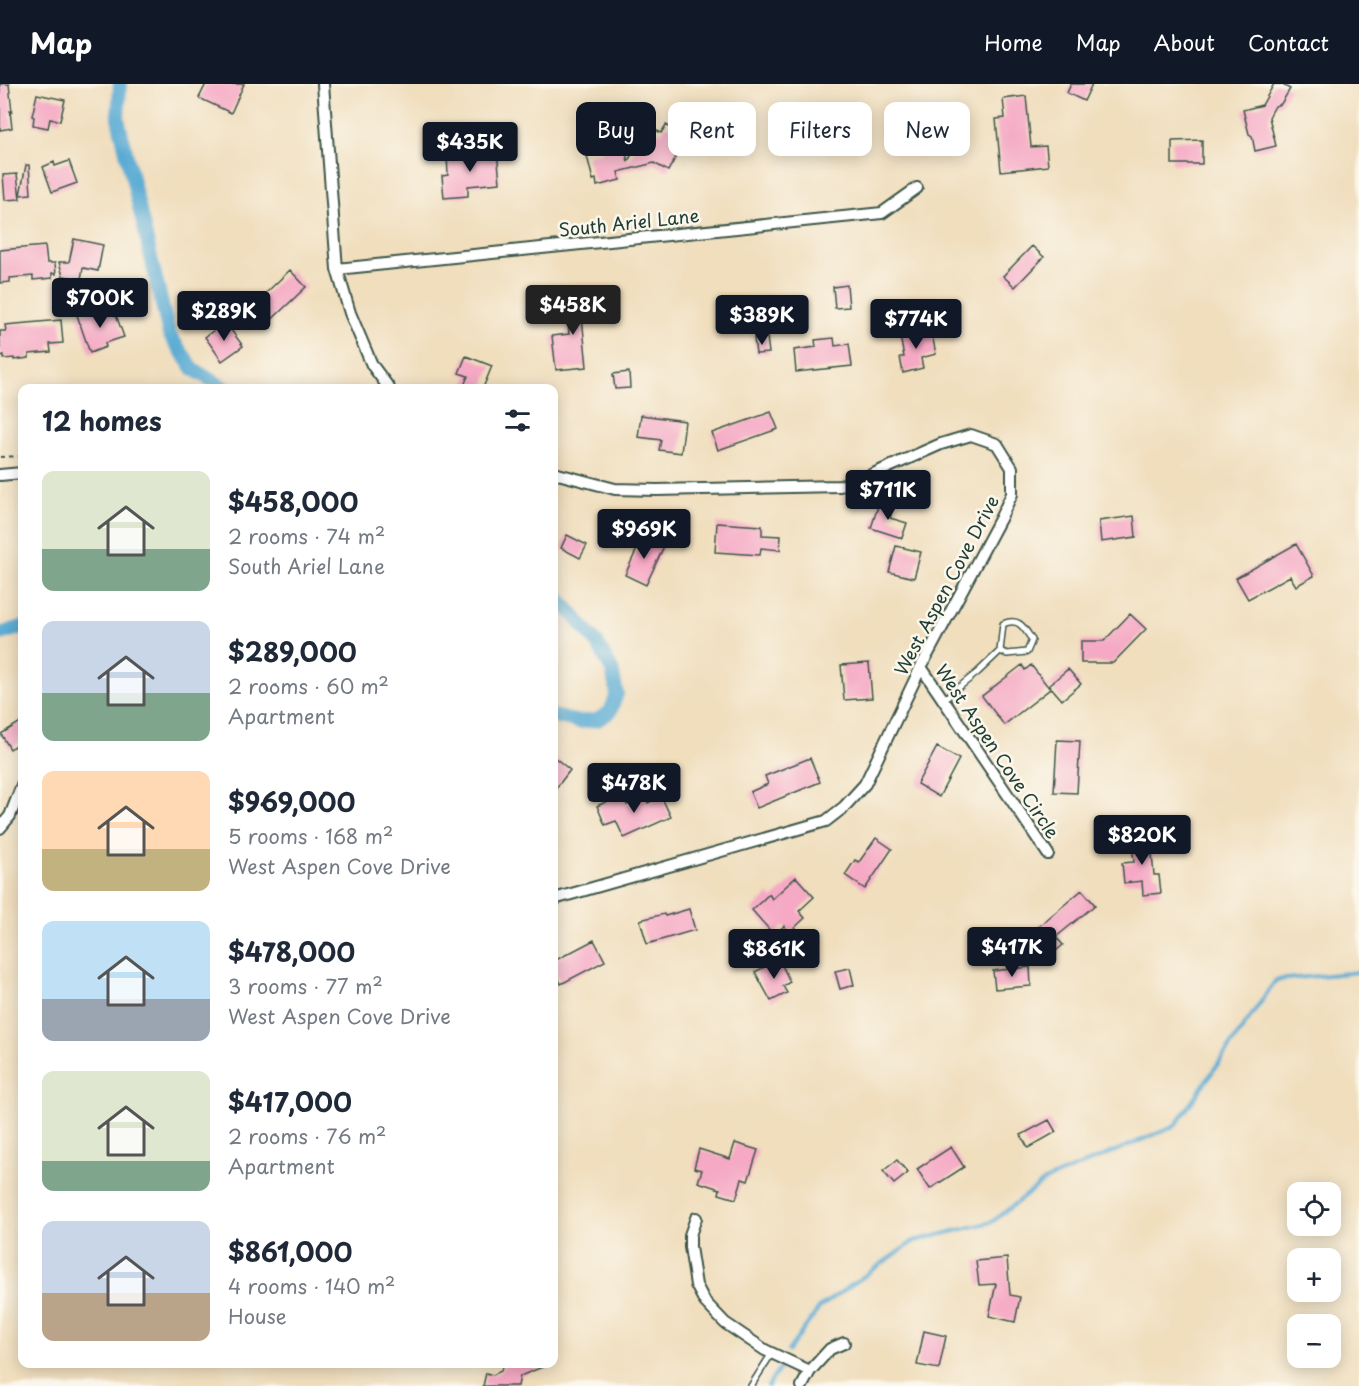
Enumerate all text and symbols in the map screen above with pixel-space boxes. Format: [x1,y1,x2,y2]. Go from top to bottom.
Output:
text: Map [30,21,92,64]
text: Home [984,26,1043,58]
text: Map [1076,26,1121,58]
text: About [1154,26,1215,58]
text: Contact [1248,26,1329,58]
chip: Buy [576,102,656,156]
chip: Rent [668,102,756,156]
chip: Filters [768,102,872,156]
chip: New [884,102,970,156]
pin: $435K [428,122,512,173]
text: $435K [437,126,503,156]
street label: South Ariel Lane [557,201,701,243]
pin: $700K [58,278,142,329]
text: $700K [66,282,134,312]
pin: $458K [531,285,615,336]
text: $458K [540,289,606,319]
pin: $289K [182,291,266,342]
text: $289K [191,295,257,325]
pin: $389K [720,295,804,346]
text: $389K [730,299,794,329]
pin: $774K [874,299,958,350]
text: $774K [884,303,948,333]
text: 12 homes [42,401,162,440]
icon: filters [501,404,534,437]
pin: $711K [846,470,930,521]
text: $711K [860,474,916,504]
text: $458,000 [228,482,358,521]
street label: West Aspen Cove Drive [887,490,1005,680]
icon: home [90,495,162,567]
pin: $969K [602,509,686,560]
text: $969K [611,513,677,543]
text: 2 rooms · 74 m² [228,521,385,551]
text: South Ariel Lane [228,551,385,581]
text: $289,000 [228,632,357,671]
icon: home [90,645,162,717]
street label: West Aspen Cove Circle [929,658,1067,844]
text: 2 rooms · 60 m² [228,671,389,701]
text: Apartment [228,701,335,731]
pin: $478K [592,763,676,814]
text: $478K [601,767,667,797]
text: $969,000 [228,782,355,821]
icon: home [90,795,162,867]
pin: $820K [1100,815,1184,866]
text: $820K [1108,819,1176,849]
text: 5 rooms · 168 m² [228,821,393,851]
text: West Aspen Cove Drive [228,851,451,881]
pin: $417K [970,927,1054,978]
pin: $861K [732,929,816,980]
text: $417K [981,931,1043,961]
text: $478,000 [228,932,355,971]
text: $861K [743,933,806,963]
icon: home [90,945,162,1017]
text: 3 rooms · 77 m² [228,971,383,1001]
text: West Aspen Cove Drive [228,1001,451,1031]
text: $417,000 [228,1082,352,1121]
icon: home [90,1095,162,1167]
text: 2 rooms · 76 m² [228,1121,386,1151]
text: Apartment [228,1151,335,1181]
map controls [1287,1182,1341,1368]
button: locate [1287,1182,1341,1236]
text: $861,000 [228,1232,352,1271]
icon: home [90,1245,162,1317]
button: + [1287,1248,1341,1302]
text: 4 rooms · 140 m² [228,1271,395,1301]
text: House [228,1301,287,1331]
button: − [1287,1314,1341,1368]

